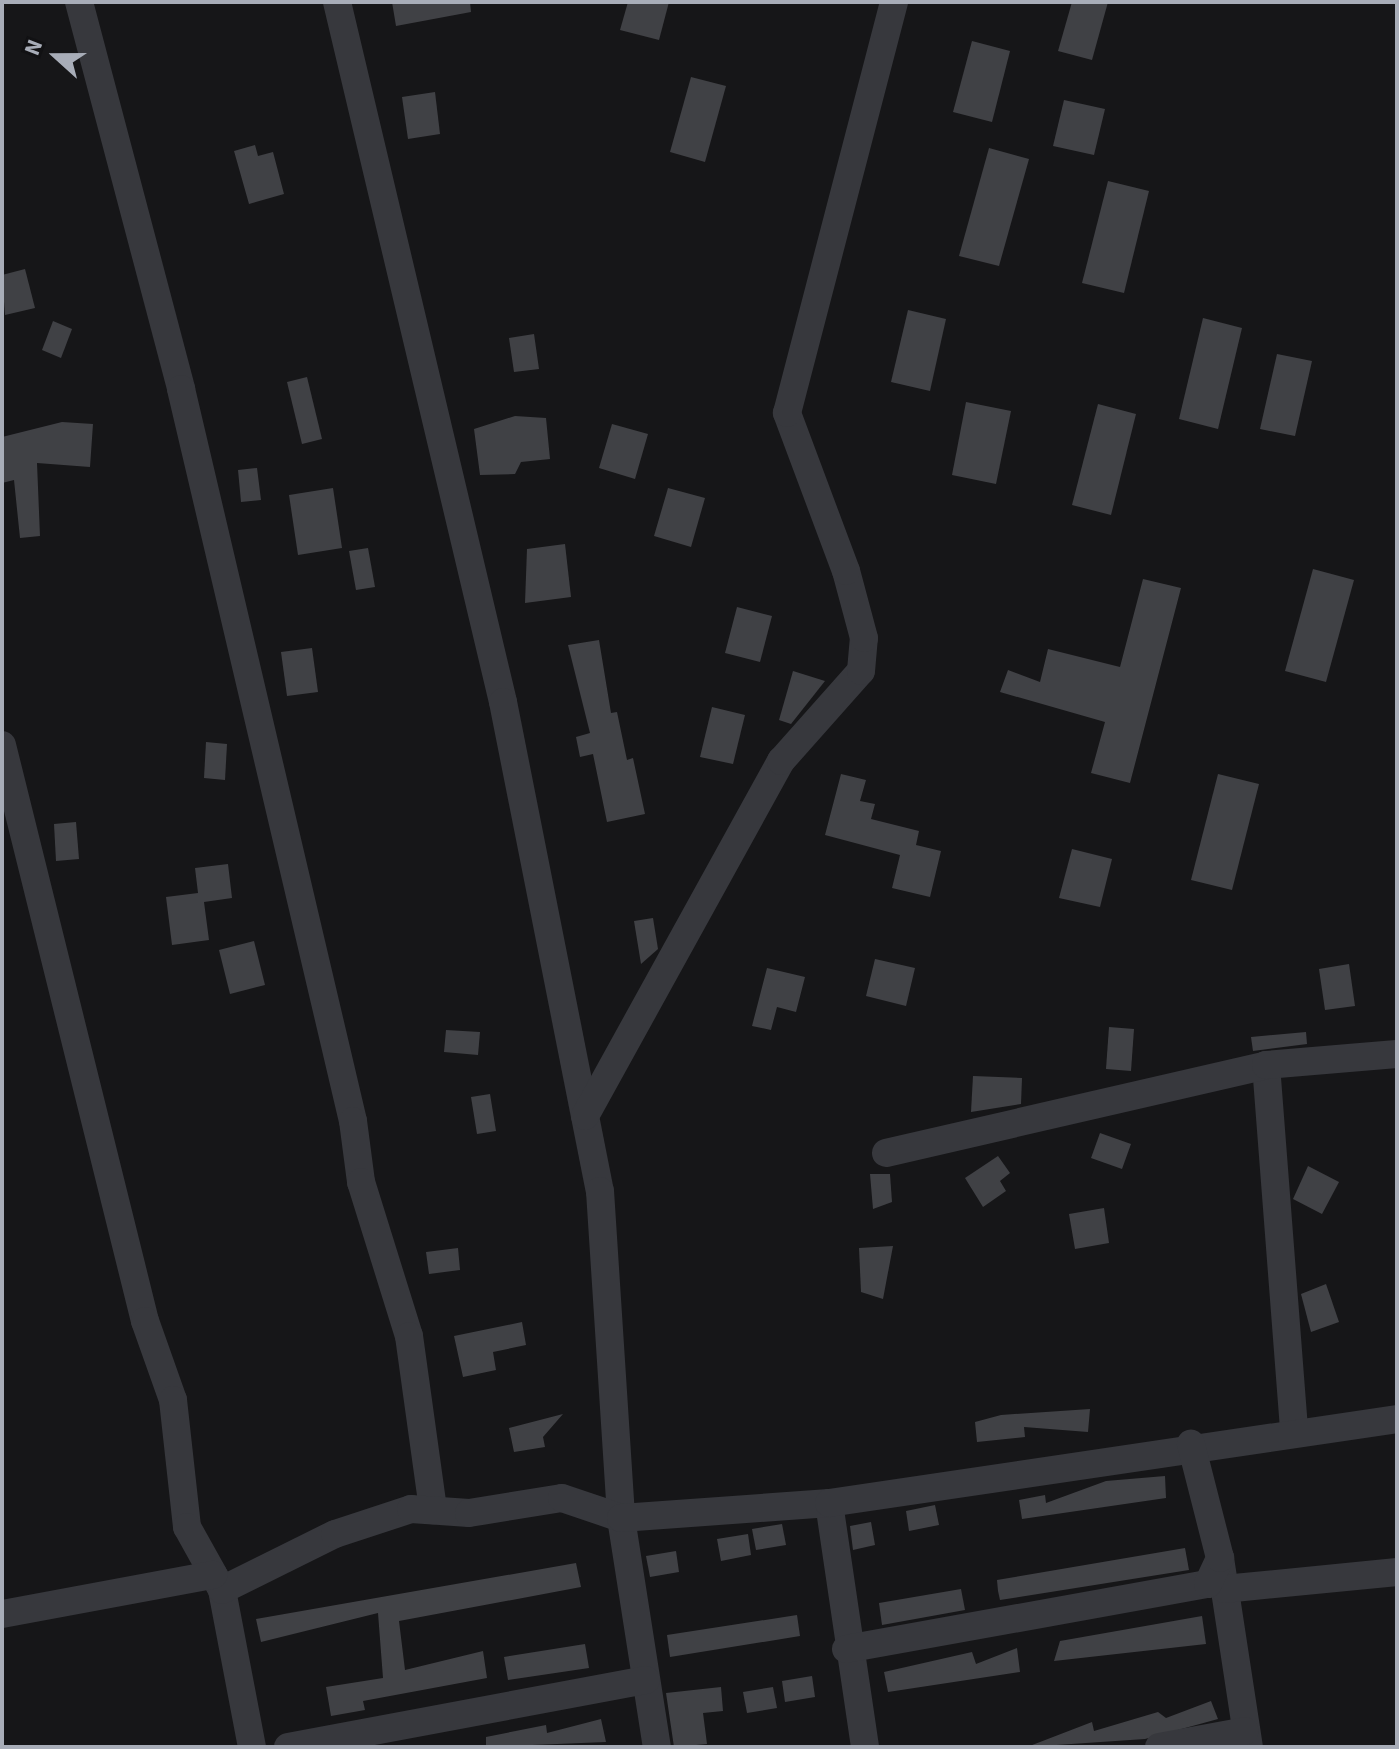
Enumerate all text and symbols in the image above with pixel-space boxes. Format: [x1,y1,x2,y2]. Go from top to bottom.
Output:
north arrow [16,16,96,96]
text: N [16,35,51,60]

